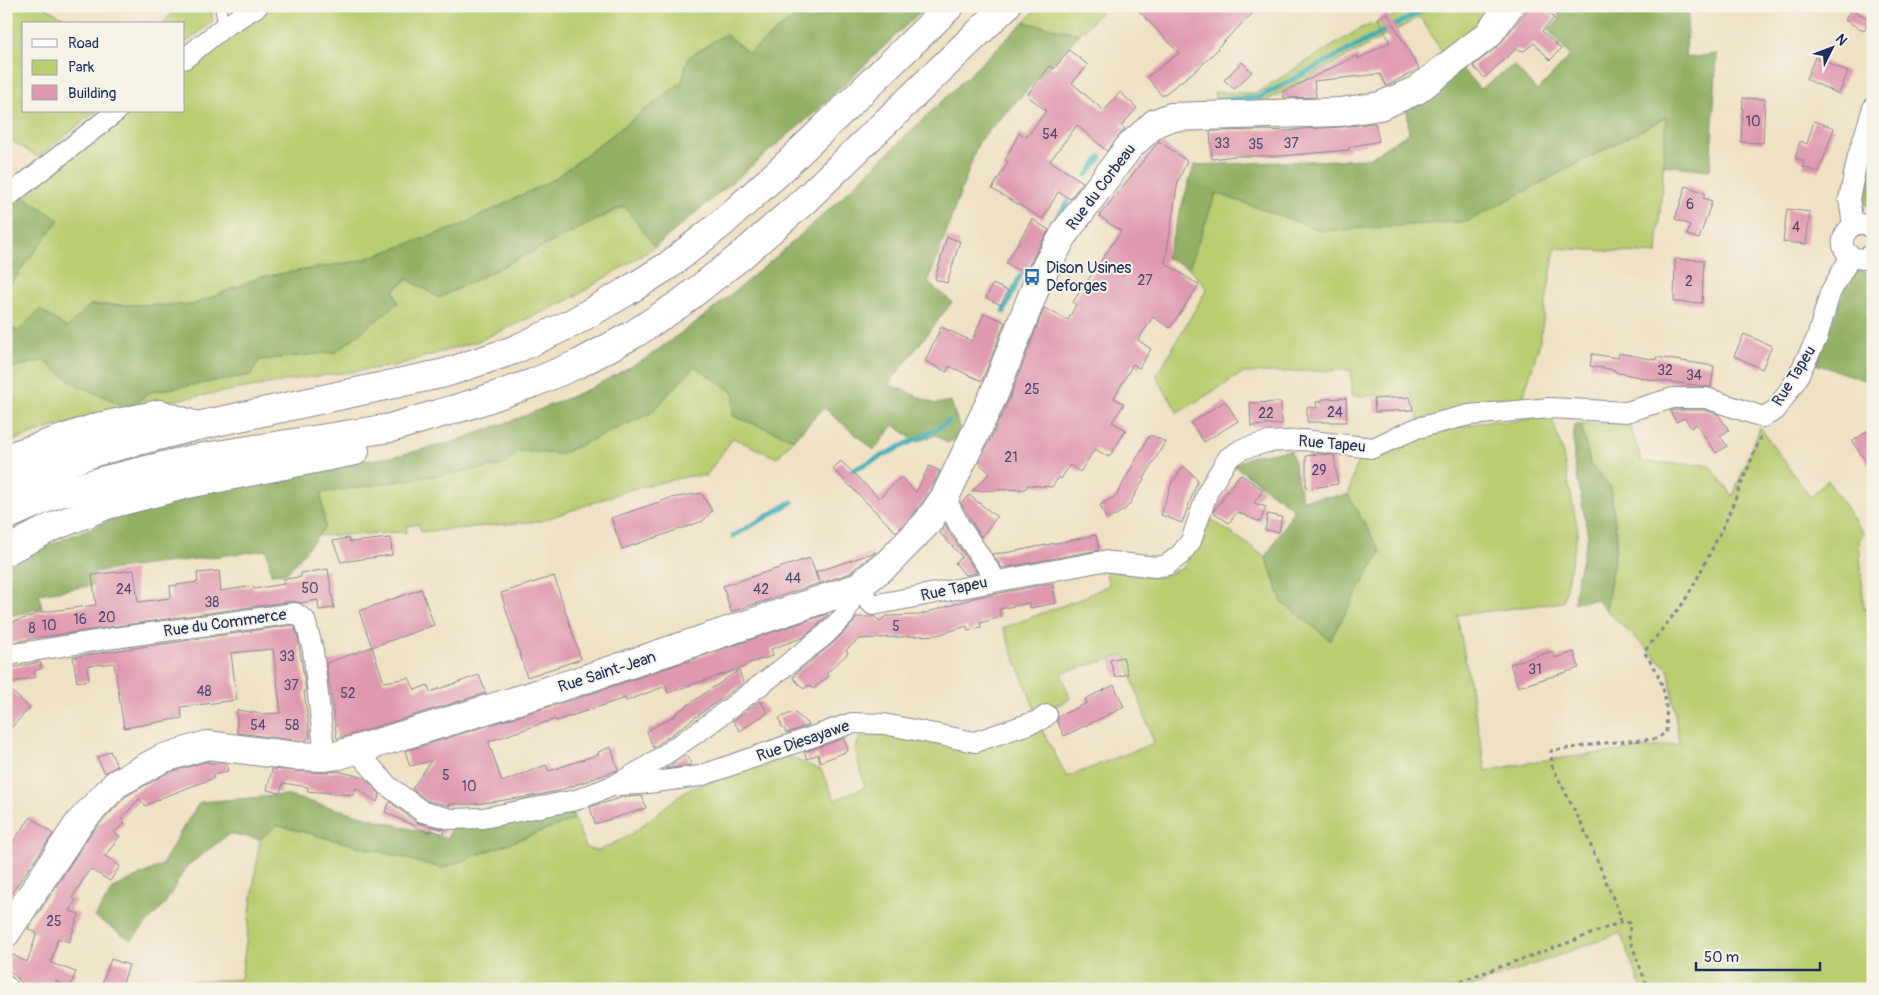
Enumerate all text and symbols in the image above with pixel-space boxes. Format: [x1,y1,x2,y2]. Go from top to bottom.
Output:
legend [22,22,185,112]
north arrow [1806,22,1856,72]
text: N [1832,30,1851,49]
text: Road [68,34,99,53]
text: Park [68,58,95,77]
text: Building [68,84,116,103]
house number: 10 [1745,113,1761,130]
house number: 54 [1042,126,1058,143]
house number: 33 [1214,135,1230,152]
house number: 37 [1283,135,1299,152]
house number: 35 [1248,136,1264,153]
street label: Rue du Corbeau [1062,140,1140,234]
house number: 6 [1686,196,1694,213]
house number: 4 [1792,219,1800,236]
place label: Dison Usines Deforges [1046,258,1132,296]
bus stop icon: Dison Usines Deforges [1022,267,1042,287]
house number: 27 [1137,272,1153,289]
house number: 2 [1685,273,1693,290]
street label: Rue Tapeu [1768,342,1820,410]
house number: 32 [1657,362,1673,379]
house number: 34 [1686,367,1702,384]
house number: 25 [1024,381,1040,398]
house number: 24 [1327,404,1343,421]
house number: 22 [1258,405,1274,422]
street label: Rue Tapeu [1297,431,1367,457]
house number: 21 [1004,449,1018,466]
house number: 29 [1311,462,1327,479]
house number: 44 [785,570,801,587]
street label: Rue Tapeu [919,572,989,606]
house number: 50 [301,580,319,597]
house number: 24 [116,581,132,598]
house number: 42 [753,581,769,598]
house number: 38 [205,594,219,611]
street label: Rue du Commerce [162,604,288,642]
house number: 20 [98,609,116,626]
house number: 16 [73,611,87,628]
house number: 10 [41,617,57,634]
house number: 5 [892,618,900,635]
house number: 8 [28,620,36,637]
street label: Rue Saint-Jean [555,647,659,697]
house number: 33 [279,648,295,665]
house number: 31 [1528,661,1542,678]
house number: 37 [283,677,299,694]
house number: 48 [196,683,212,700]
house number: 52 [340,685,356,702]
street label: Rue Diesayawe [754,716,852,766]
house number: 54 [250,717,266,734]
house number: 58 [285,717,299,734]
house number: 5 [442,767,450,784]
house number: 10 [461,778,477,795]
house number: 25 [46,913,62,930]
scale bar [1696,940,1820,972]
text: 50 m [1704,948,1739,967]

